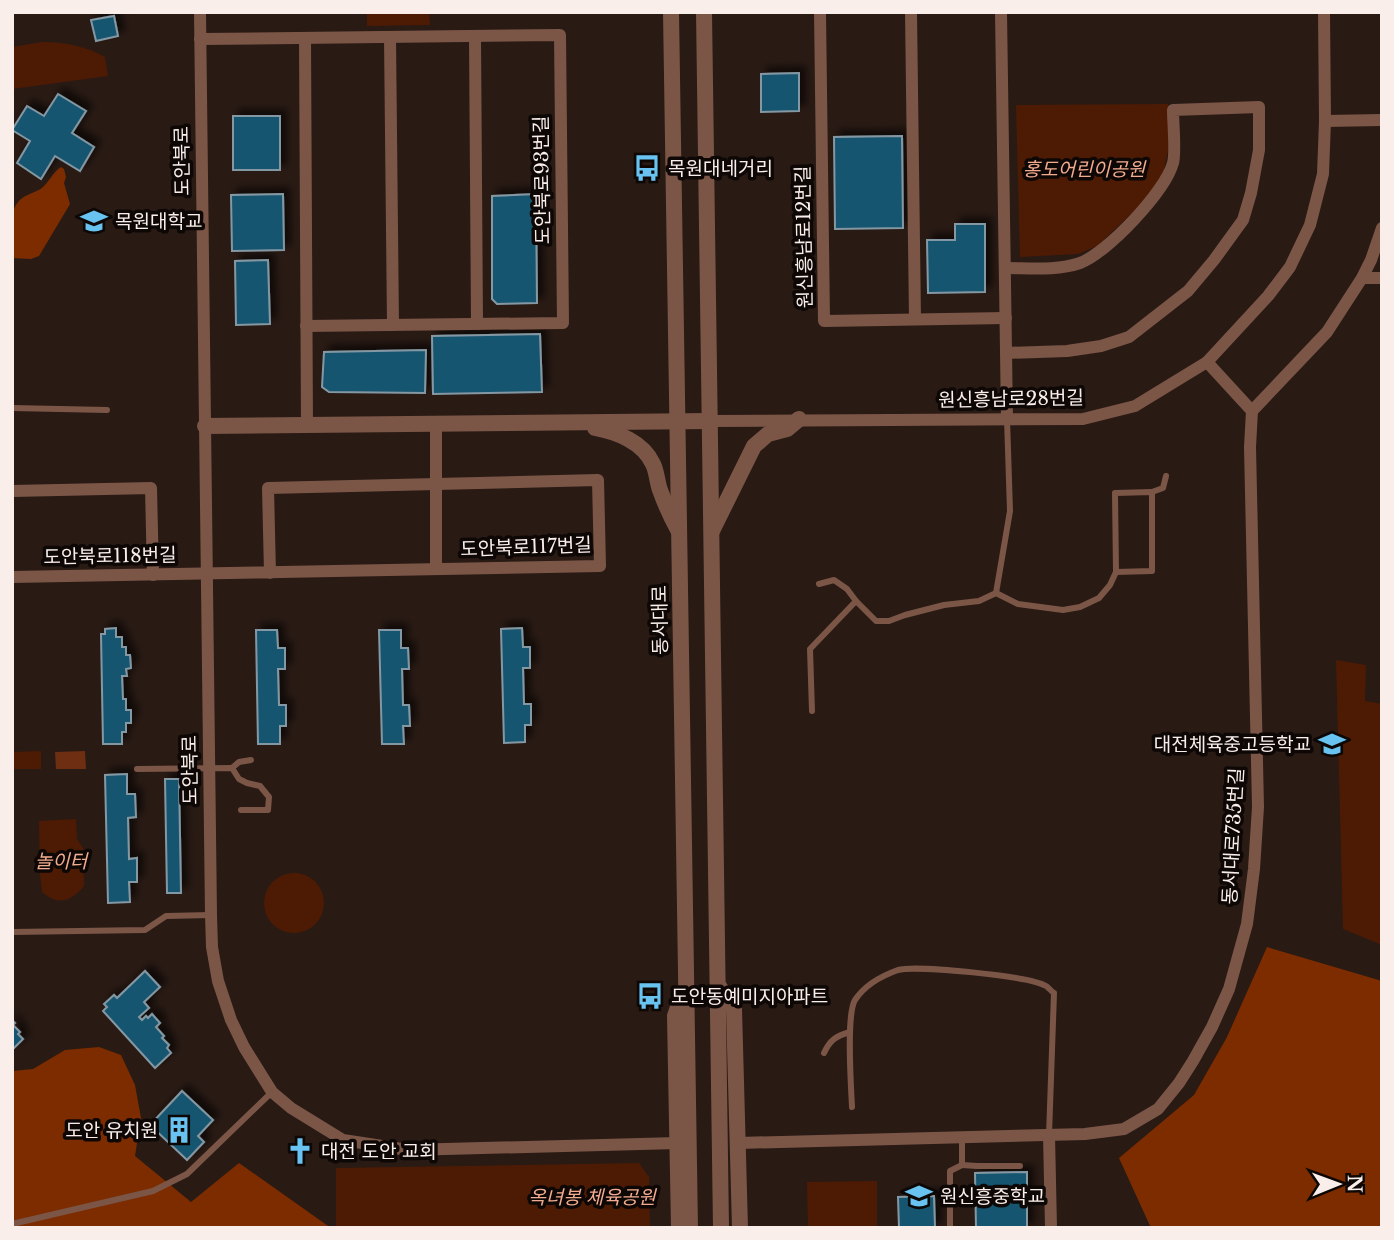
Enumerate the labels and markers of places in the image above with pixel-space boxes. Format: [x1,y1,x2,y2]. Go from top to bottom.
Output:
bus stop icon: 목원대네거리 [632,153,662,183]
place label: 목원대네거리 [668,157,773,180]
school or university icon: 목원대학교 [79,206,109,236]
place label: 목원대학교 [115,210,202,233]
school or university icon: 대전체육중고등학교 [1317,729,1347,759]
place label: 대전체육중고등학교 [1154,733,1311,756]
bus stop icon: 도안동예미지아파트 [635,981,665,1011]
place label: 도안동예미지아파트 [671,985,828,1008]
building icon: 도안 유치원 [164,1115,194,1145]
place label: 도안 유치원 [65,1119,158,1142]
church icon: 대전 도안 교회 [285,1136,315,1166]
place label: 대전 도안 교회 [321,1140,437,1163]
school or university icon: 원신흥중학교 [904,1181,934,1211]
place label: 원신흥중학교 [940,1185,1045,1208]

